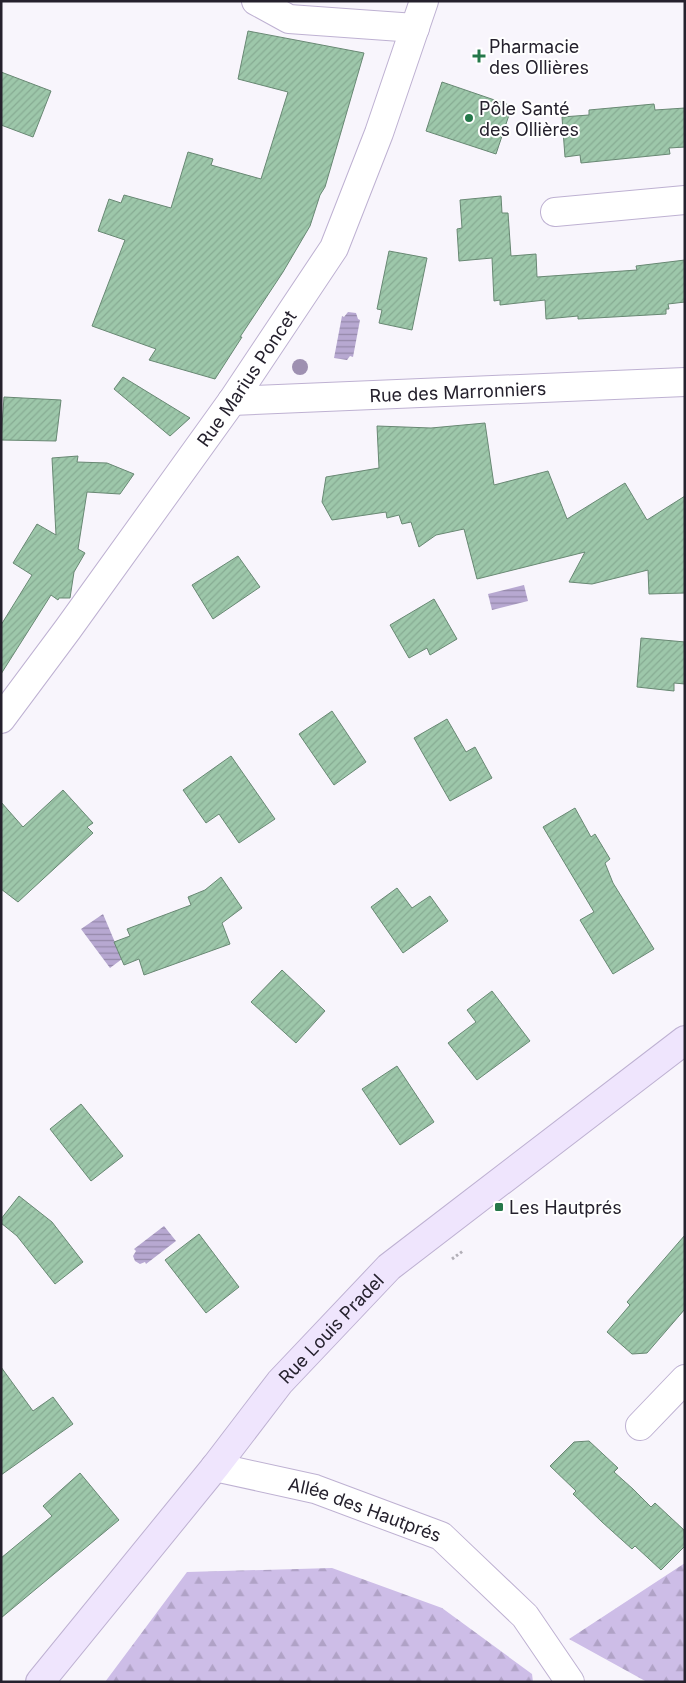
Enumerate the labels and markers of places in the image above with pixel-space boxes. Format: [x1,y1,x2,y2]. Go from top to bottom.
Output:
place label: Pharmacie des Ollières [489,36,589,78]
marker: Pharmacie des Ollières [473,50,485,62]
place label: Pôle Santé des Ollières [479,98,579,140]
marker: Pôle Santé des Ollières [463,112,475,124]
place label: Les Hautprés [509,1197,622,1218]
marker: Les Hautprés [493,1201,505,1213]

